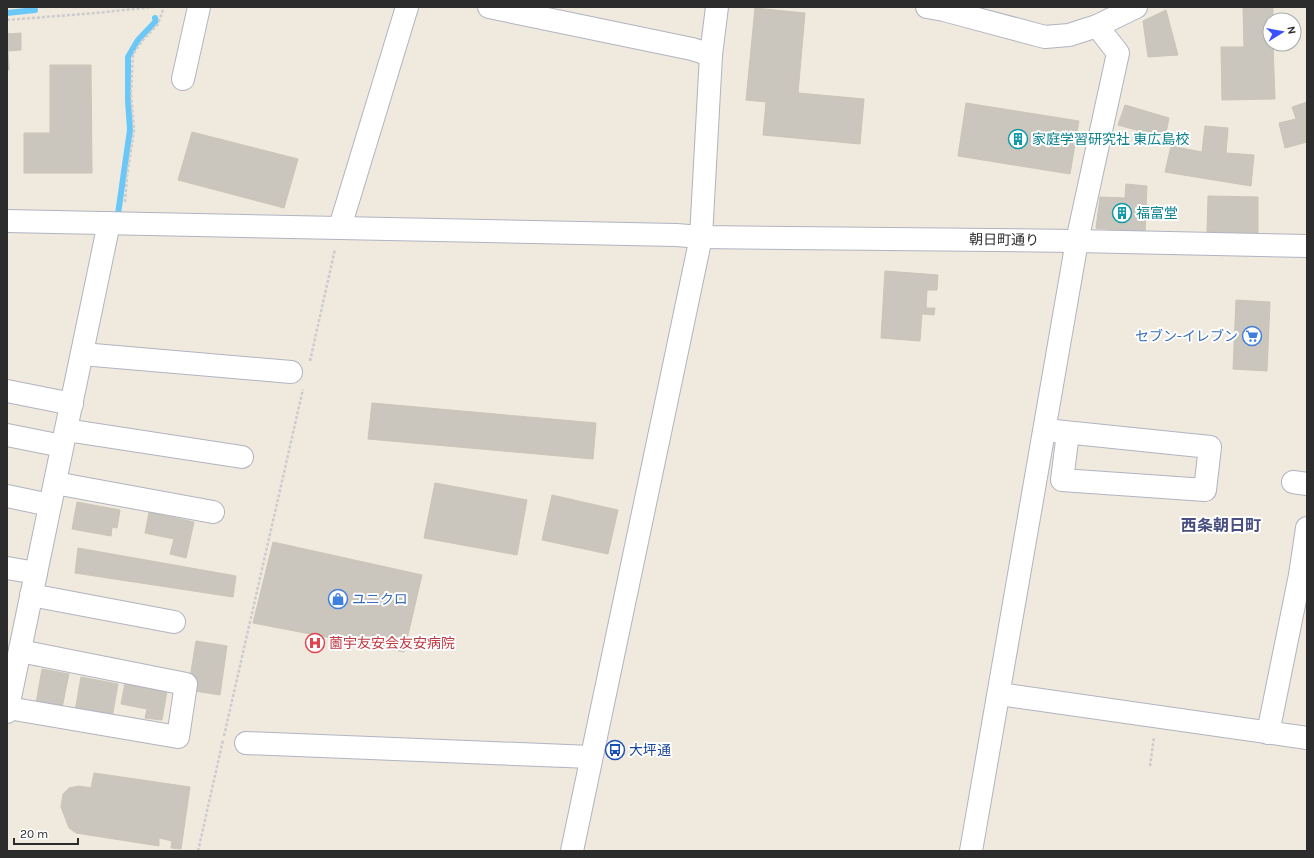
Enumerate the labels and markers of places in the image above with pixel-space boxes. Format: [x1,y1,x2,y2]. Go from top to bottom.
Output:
building icon: 家庭学習研究社 東広島校 [1007,128,1029,150]
place label: 家庭学習研究社 東広島校 [1032,131,1189,148]
building icon: 福富堂 [1111,202,1133,224]
place label: 福富堂 [1136,205,1178,222]
supermarket icon: セブン-イレブン [1241,325,1263,347]
place label: セブン-イレブン [1135,328,1238,345]
shop icon: ユニクロ [327,588,349,610]
place label: ユニクロ [352,591,408,608]
hospital icon: 薗宇友安会友安病院 [304,632,326,654]
place label: 薗宇友安会友安病院 [329,635,455,652]
bus stop icon: 大坪通 [604,739,626,761]
place label: 大坪通 [629,742,671,759]

